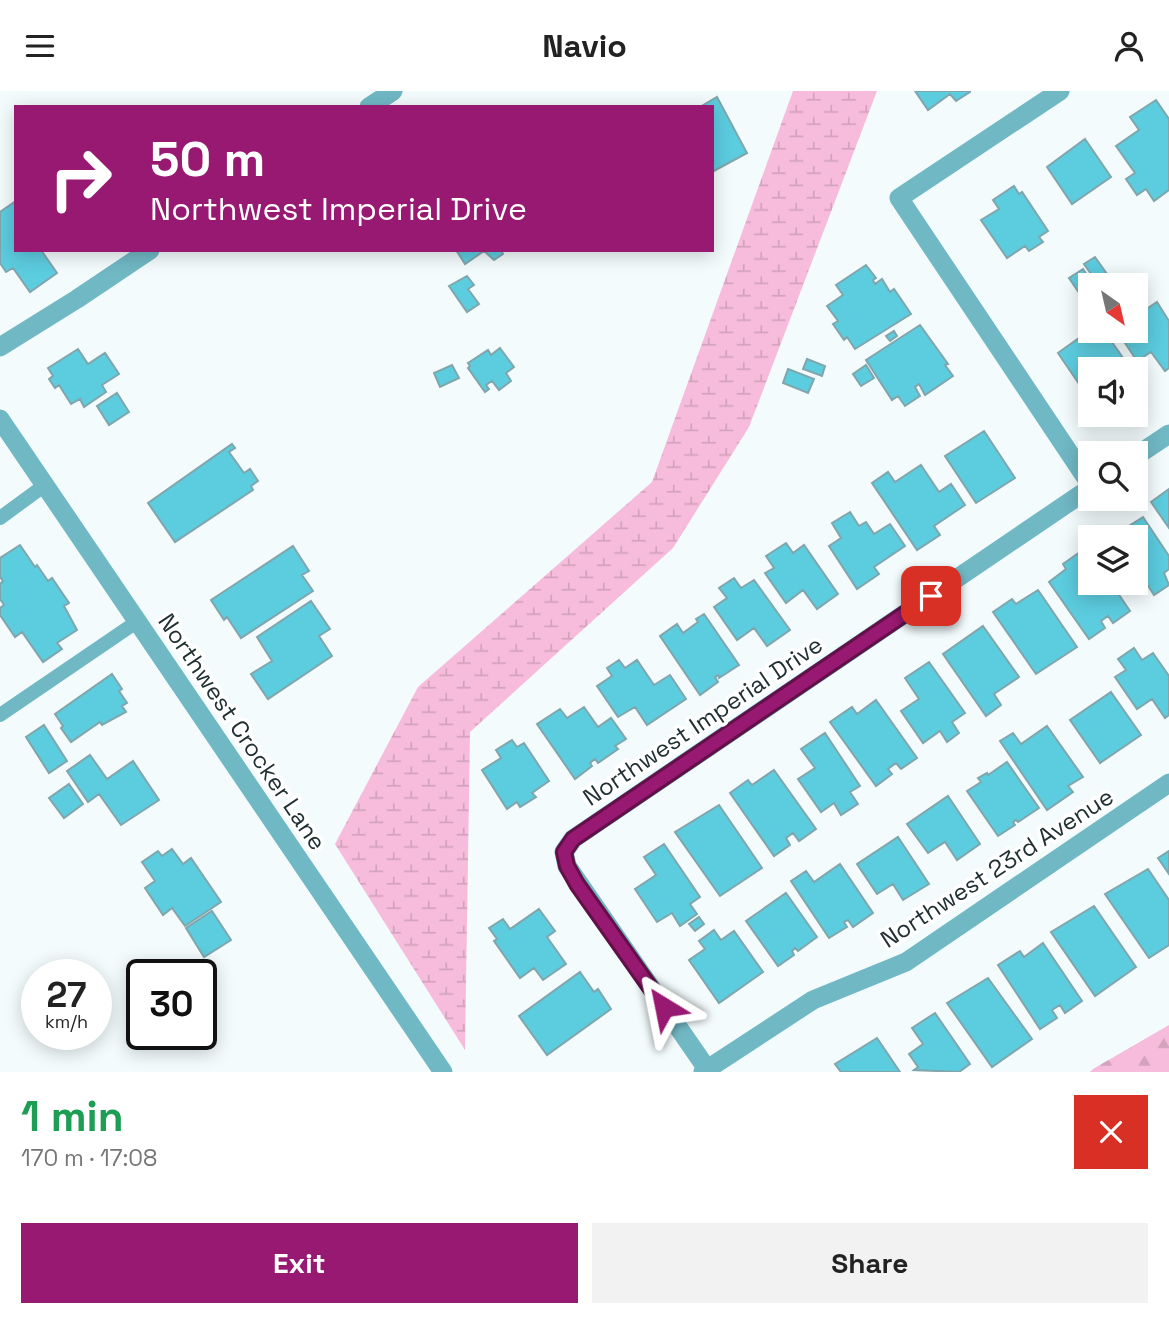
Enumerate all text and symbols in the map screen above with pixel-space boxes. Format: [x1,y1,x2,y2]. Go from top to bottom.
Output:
text: Navio [542,26,627,66]
icon: menu [21,27,59,65]
icon: person [1110,27,1148,65]
text: 50 m [150,128,265,190]
icon: right [35,133,126,224]
text: Northwest Imperial Drive [150,189,527,229]
north arrow [1078,273,1148,343]
map controls [1078,273,1148,595]
button: sound [1078,357,1148,427]
button: search [1078,441,1148,511]
button: layers [1078,525,1148,595]
pin [901,566,961,626]
icon: arrive [912,577,950,615]
street label: Northwest Crocker Lane [152,607,333,856]
street label: Northwest Imperial Drive [577,629,829,812]
street label: Northwest 23rd Avenue [874,781,1119,955]
speed limit sign: 30 [126,959,217,1050]
position arrow [627,970,701,1044]
text: 27 [47,973,86,1017]
text: km/h [45,1010,88,1033]
text: 1 min [21,1090,124,1143]
button: close [1074,1095,1148,1169]
text: 170 m · 17:08 [21,1143,157,1173]
button: Exit [21,1223,578,1303]
button: Share [592,1223,1148,1303]

